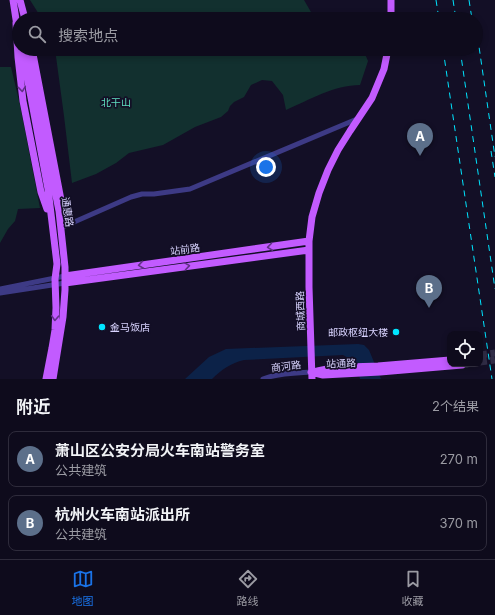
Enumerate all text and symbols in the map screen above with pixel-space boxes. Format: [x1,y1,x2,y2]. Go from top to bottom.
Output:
search box [12,12,483,56]
icon: search [26,23,48,45]
text: 搜索地点 [58,26,118,45]
one-way arrow [17,86,26,92]
park label: 北干山 [101,96,131,108]
pin: A [407,123,433,156]
your location [256,157,276,177]
street label: 通惠路 [60,196,76,228]
street label: 站前路 [169,241,201,257]
one-way arrow [267,242,273,251]
one-way arrow [138,260,144,269]
one-way arrow [184,262,190,271]
pin: B [416,275,442,308]
street label: 商城西路 [293,291,307,331]
one-way arrow [51,315,60,321]
place label: 金马饭店 [110,321,150,333]
marker: 金马饭店 [97,322,107,332]
place label: 邮政枢纽大楼 [328,326,388,338]
marker: 邮政枢纽大楼 [391,327,401,337]
map controls [447,331,483,367]
button: locate [447,331,483,367]
street label: 站通路 [326,356,356,370]
street label: 商河路 [270,358,302,374]
text: 附近 [16,397,50,417]
text: 2个结果 [432,398,479,414]
text: 萧山区公安分局火车南站警务室 [55,441,265,460]
text: A [25,451,35,467]
text: 270 m [440,451,478,467]
text: 公共建筑 [55,462,107,478]
text: 杭州火车南站派出所 [55,505,190,524]
text: B [26,515,34,531]
text: 370 m [440,515,478,531]
text: 公共建筑 [55,526,107,542]
tab: 地图 [72,568,94,608]
tab: 路线 [237,568,259,608]
tab: 收藏 [402,568,424,608]

